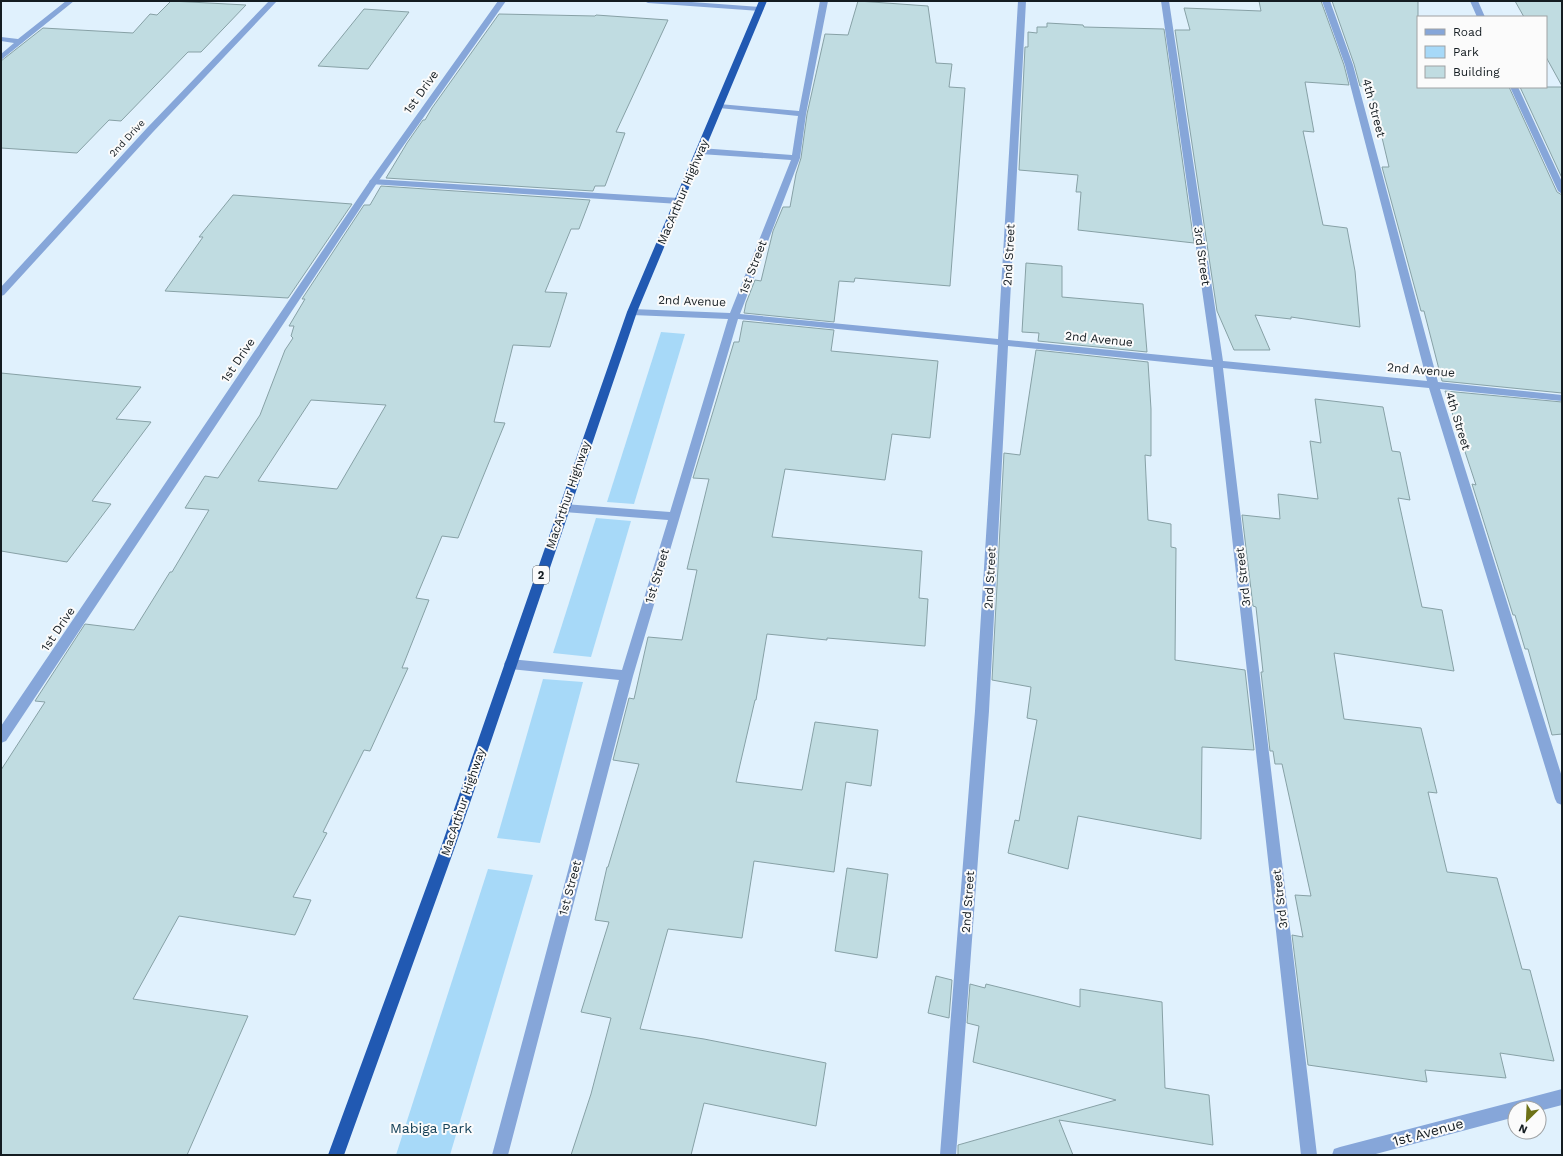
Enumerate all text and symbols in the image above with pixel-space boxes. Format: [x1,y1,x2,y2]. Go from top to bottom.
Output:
legend [1417,16,1547,88]
text: Road [1453,25,1482,39]
text: Park [1453,45,1479,59]
text: Building [1453,65,1500,79]
street label: 1st Drive [401,68,441,116]
street label: 4th Street [1359,77,1389,139]
street label: 2nd Drive [107,117,147,159]
street label: MacArthur Highway [654,137,712,247]
street label: 2nd Street [1000,224,1018,286]
street label: 3rd Street [1191,226,1213,286]
street label: 1st Street [736,238,770,296]
street label: 2nd Avenue [658,293,726,309]
street label: 2nd Avenue [1064,328,1134,350]
street label: 1st Drive [218,335,258,385]
street label: 2nd Avenue [1387,360,1456,380]
street label: 4th Street [1443,390,1473,452]
street label: MacArthur Highway [543,439,593,551]
street label: 1st Street [642,547,672,605]
street label: 2nd Street [981,547,999,609]
street label: 3rd Street [1232,547,1254,607]
road number: 2 [533,566,549,584]
street label: 1st Drive [38,604,78,654]
street label: MacArthur Highway [438,746,488,858]
street label: 1st Street [556,859,584,917]
street label: 3rd Street [1269,869,1291,929]
street label: 2nd Street [959,871,977,933]
north arrow [1507,1100,1547,1140]
street label: 1st Avenue [1391,1115,1465,1149]
park label: Mabiga Park [390,1120,472,1136]
text: N [1517,1121,1530,1136]

